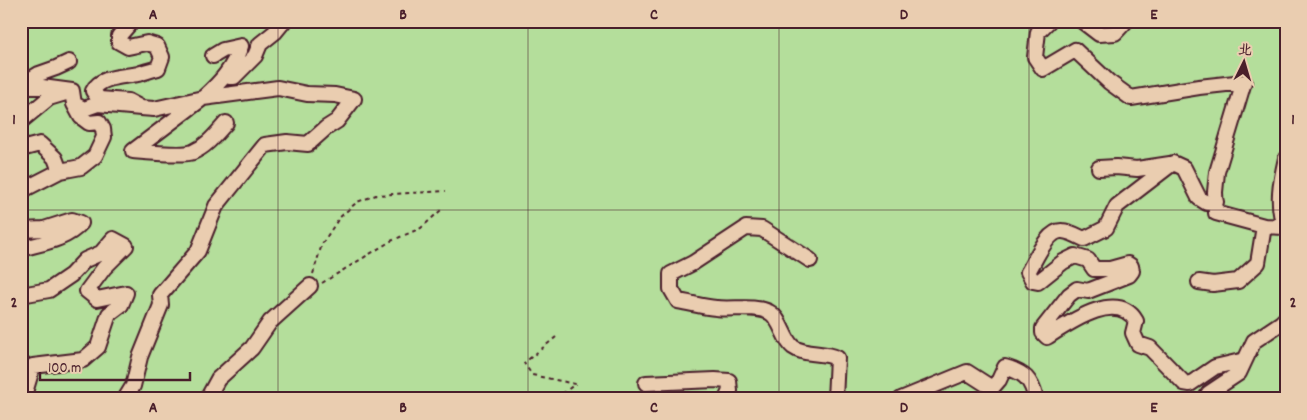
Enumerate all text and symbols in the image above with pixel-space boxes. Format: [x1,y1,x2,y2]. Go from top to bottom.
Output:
text: A [149,4,158,27]
text: B [399,4,407,27]
text: C [650,4,658,27]
text: D [900,4,909,27]
text: E [1150,4,1158,27]
north arrow [1220,38,1270,88]
text: 北 [1237,40,1253,62]
text: 1 [12,109,16,132]
text: 1 [1291,109,1295,132]
text: 2 [11,292,18,315]
text: 2 [1290,292,1297,315]
scale bar [40,350,190,382]
text: 100 m [48,358,81,380]
text: A [149,397,158,420]
text: B [399,397,407,420]
text: C [650,397,658,420]
text: D [900,397,909,420]
text: E [1150,397,1158,420]

